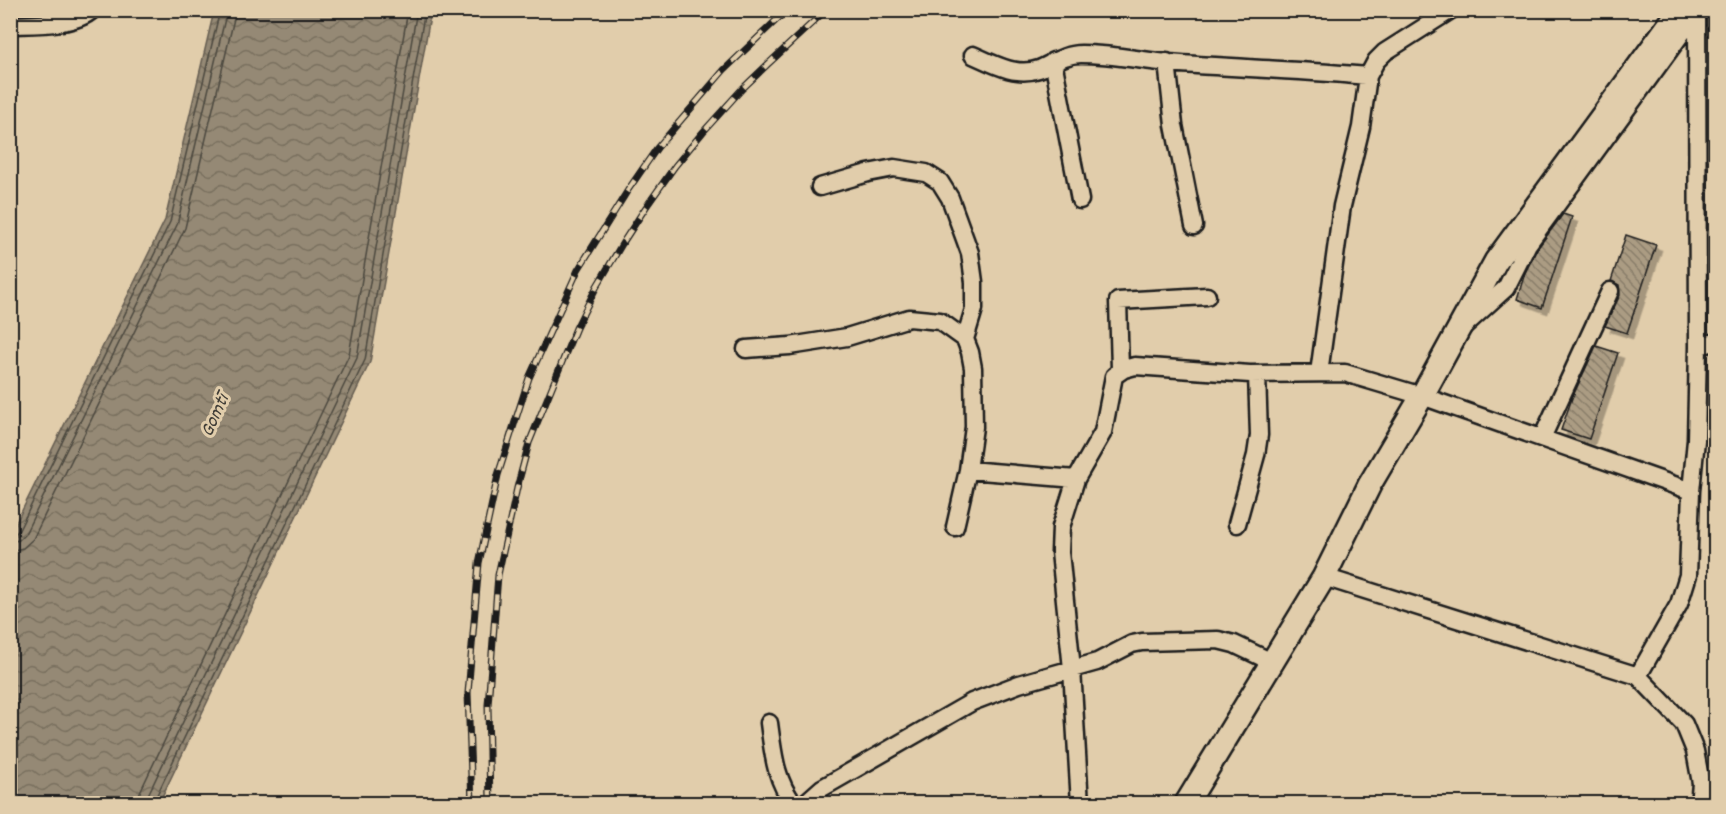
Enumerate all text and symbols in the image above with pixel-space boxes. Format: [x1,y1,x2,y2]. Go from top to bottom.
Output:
water label: Gomtī [194,386,239,442]

